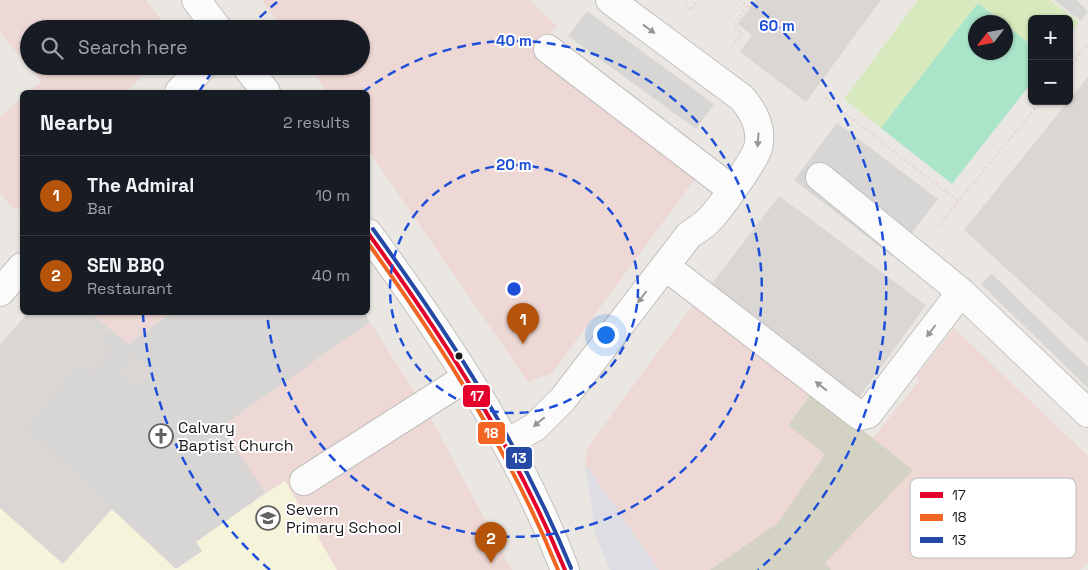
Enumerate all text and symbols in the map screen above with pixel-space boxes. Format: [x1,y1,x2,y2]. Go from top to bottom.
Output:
north arrow [968,15,1013,60]
map controls [1028,15,1073,105]
button: + [1028,15,1073,60]
text: 60 m [759,16,795,35]
search box [20,20,370,75]
one-way arrow [642,24,656,34]
text: 40 m [496,31,532,50]
icon: search [38,34,66,62]
text: Search here [78,35,188,60]
button: − [1028,60,1073,105]
text: Nearby [40,109,113,136]
text: 2 results [283,112,350,133]
one-way arrow [753,132,761,148]
text: 20 m [496,155,532,174]
text: The Admiral [87,173,194,198]
text: 1 [52,185,60,206]
text: 10 m [315,185,350,206]
text: Bar [87,198,113,219]
text: SEN BBQ [87,253,165,278]
text: 2 [51,265,61,286]
text: 40 m [312,265,350,286]
text: Restaurant [87,278,173,299]
centre of rings [505,280,523,298]
one-way arrow [637,290,648,303]
pin: 1 [507,303,539,344]
your location [593,322,619,348]
one-way arrow [926,324,937,337]
unlabelled marker [454,351,464,361]
one-way arrow [815,381,828,392]
line badge: 17 [462,384,491,408]
text: 17 [470,387,484,405]
one-way arrow [534,416,546,428]
place label: Calvary Baptist Church [178,417,294,456]
line badge: 18 [477,421,506,445]
church icon: Calvary Baptist Church [148,423,174,449]
text: 18 [484,424,499,442]
line badge: 13 [505,446,533,470]
text: 13 [512,449,526,467]
legend [910,478,1076,558]
text: 17 [952,486,966,504]
place label: Severn Primary School [286,499,401,538]
school or university icon: Severn Primary School [255,505,281,531]
text: 18 [952,508,967,526]
pin: 2 [475,522,507,563]
text: 13 [952,531,966,549]

